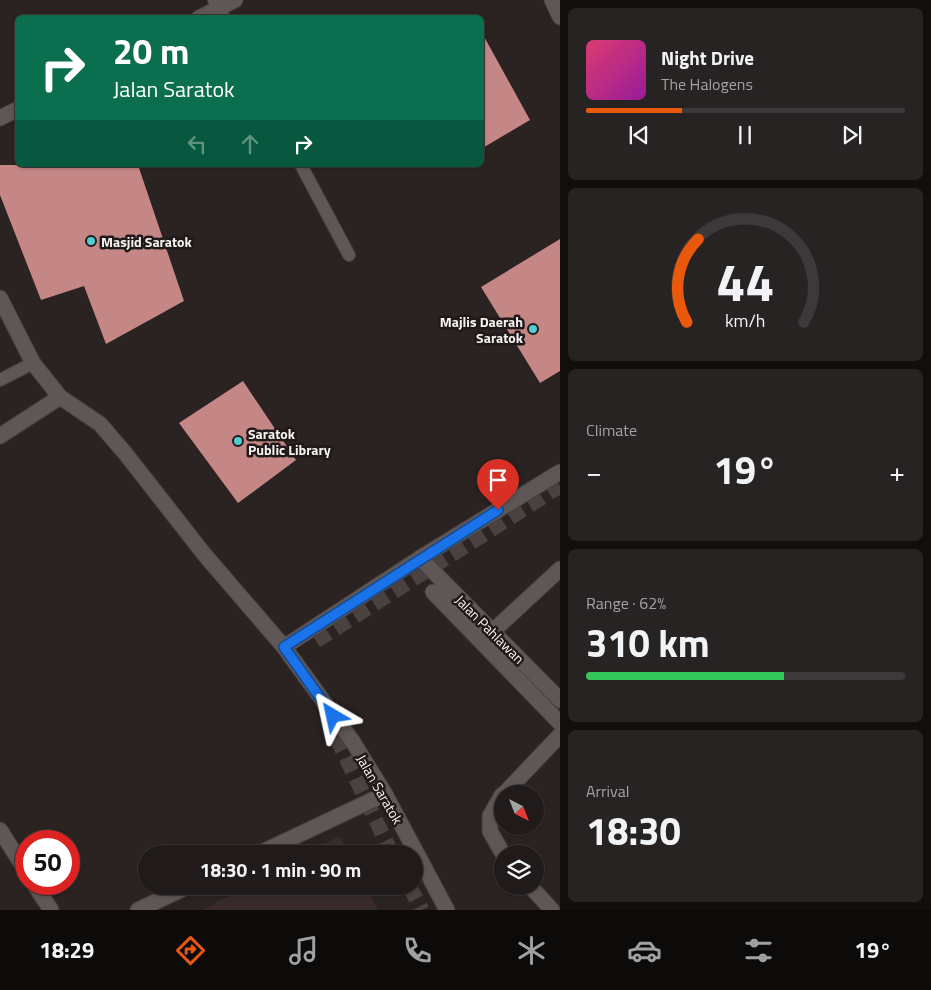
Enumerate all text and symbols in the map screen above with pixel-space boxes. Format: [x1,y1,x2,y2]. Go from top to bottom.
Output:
text: 20 m [113,24,189,78]
icon: right [30,35,95,100]
text: Night Drive [661,43,754,72]
text: Jalan Saratok [113,72,235,106]
text: The Halogens [661,72,753,96]
icon: previous [625,121,653,149]
icon: pause [731,121,759,149]
icon: next [838,121,866,149]
icon: left [183,130,211,158]
icon: ahead [236,130,264,158]
icon: right [289,130,317,158]
place label: Masjid Saratok [101,231,192,252]
marker: Masjid Saratok [85,235,97,247]
text: 44 [716,242,775,321]
text: km/h [725,307,766,334]
place label: Majlis Daerah Saratok [440,311,524,348]
marker: Majlis Daerah Saratok [527,323,539,335]
text: Climate [586,418,637,442]
place label: Saratok Public Library [248,423,331,460]
marker: Saratok Public Library [232,435,244,447]
text: 19° [714,441,777,499]
text: − [586,450,602,493]
text: + [889,450,905,493]
pin [477,459,519,510]
icon: arrive [484,466,512,494]
street label: Jalan Pahlawan [451,590,529,668]
text: Range · 62% [586,591,666,615]
text: 310 km [586,614,710,672]
position arrow [306,689,358,741]
street label: Jalan Saratok [352,750,409,828]
text: Arrival [586,779,629,803]
north arrow [494,785,544,835]
map controls [494,785,544,895]
text: 18:30 [586,802,681,860]
speed limit sign: 50 [15,830,80,895]
button: layers [494,845,544,895]
text: 18:30 · 1 min · 90 m [200,855,361,884]
text: 18:29 [39,933,94,967]
icon: directions [173,933,208,968]
icon: music [286,933,321,968]
icon: phone [400,933,435,968]
icon: climate [514,933,549,968]
icon: car [627,933,662,968]
icon: filters [741,933,776,968]
text: 19° [855,933,892,967]

